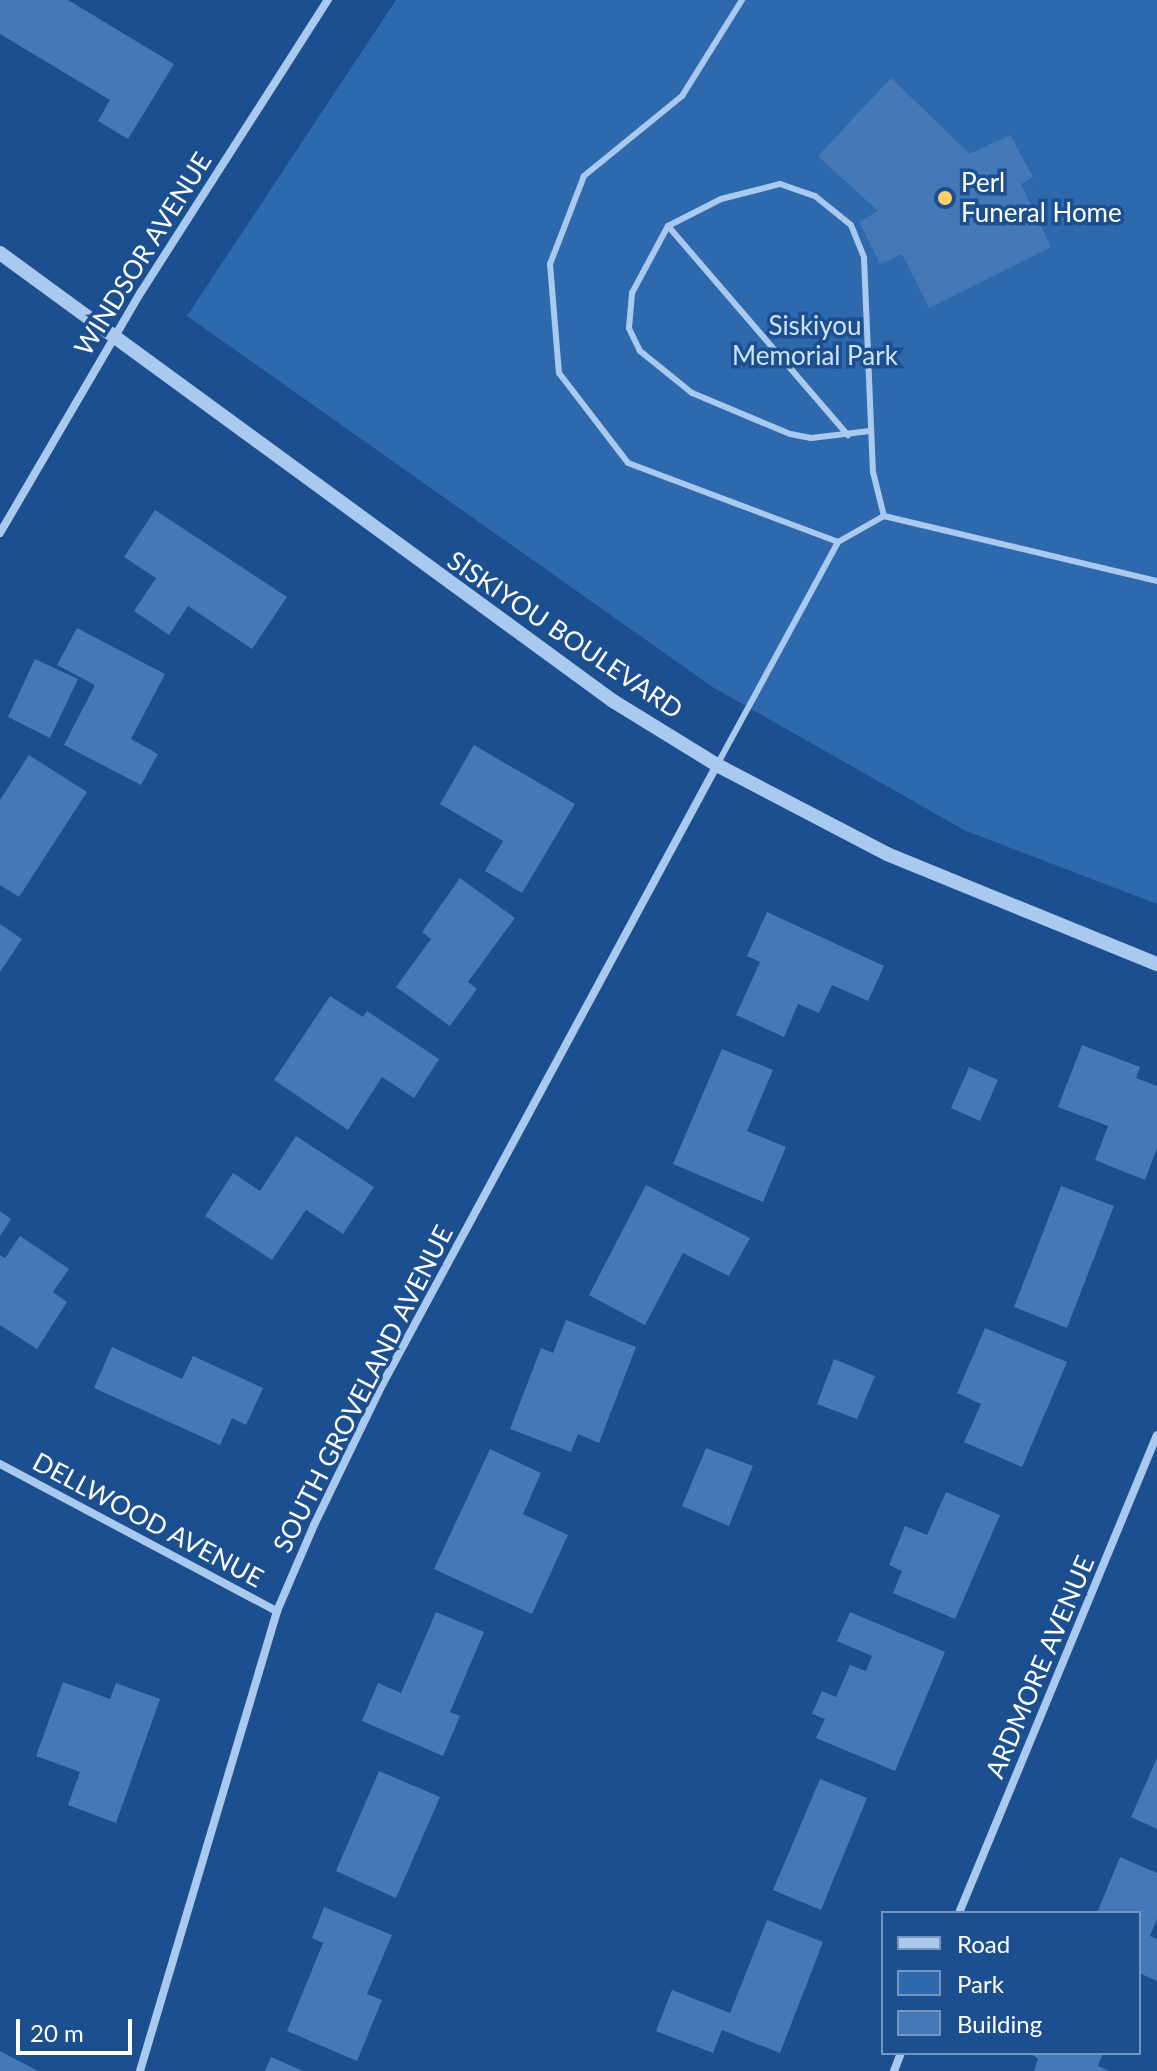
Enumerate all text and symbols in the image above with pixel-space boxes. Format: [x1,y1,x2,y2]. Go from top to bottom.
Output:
street label: WINDSOR AVENUE [68,146,218,362]
place label: Perl Funeral Home [961,167,1122,228]
marker: Perl Funeral Home [936,189,954,207]
park label: Siskiyou Memorial Park [732,310,898,372]
street label: SISKIYOU BOULEVARD [442,545,688,725]
street label: SOUTH GROVELAND AVENUE [266,1220,460,1558]
street label: DELLWOOD AVENUE [27,1446,269,1594]
street label: ARDMORE AVENUE [979,1551,1101,1783]
legend [881,1911,1141,2055]
text: Road [957,1929,1010,1958]
text: Park [957,1969,1004,1998]
scale bar [20,2003,136,2053]
text: Building [957,2009,1042,2038]
text: 20 m [30,2018,84,2047]

